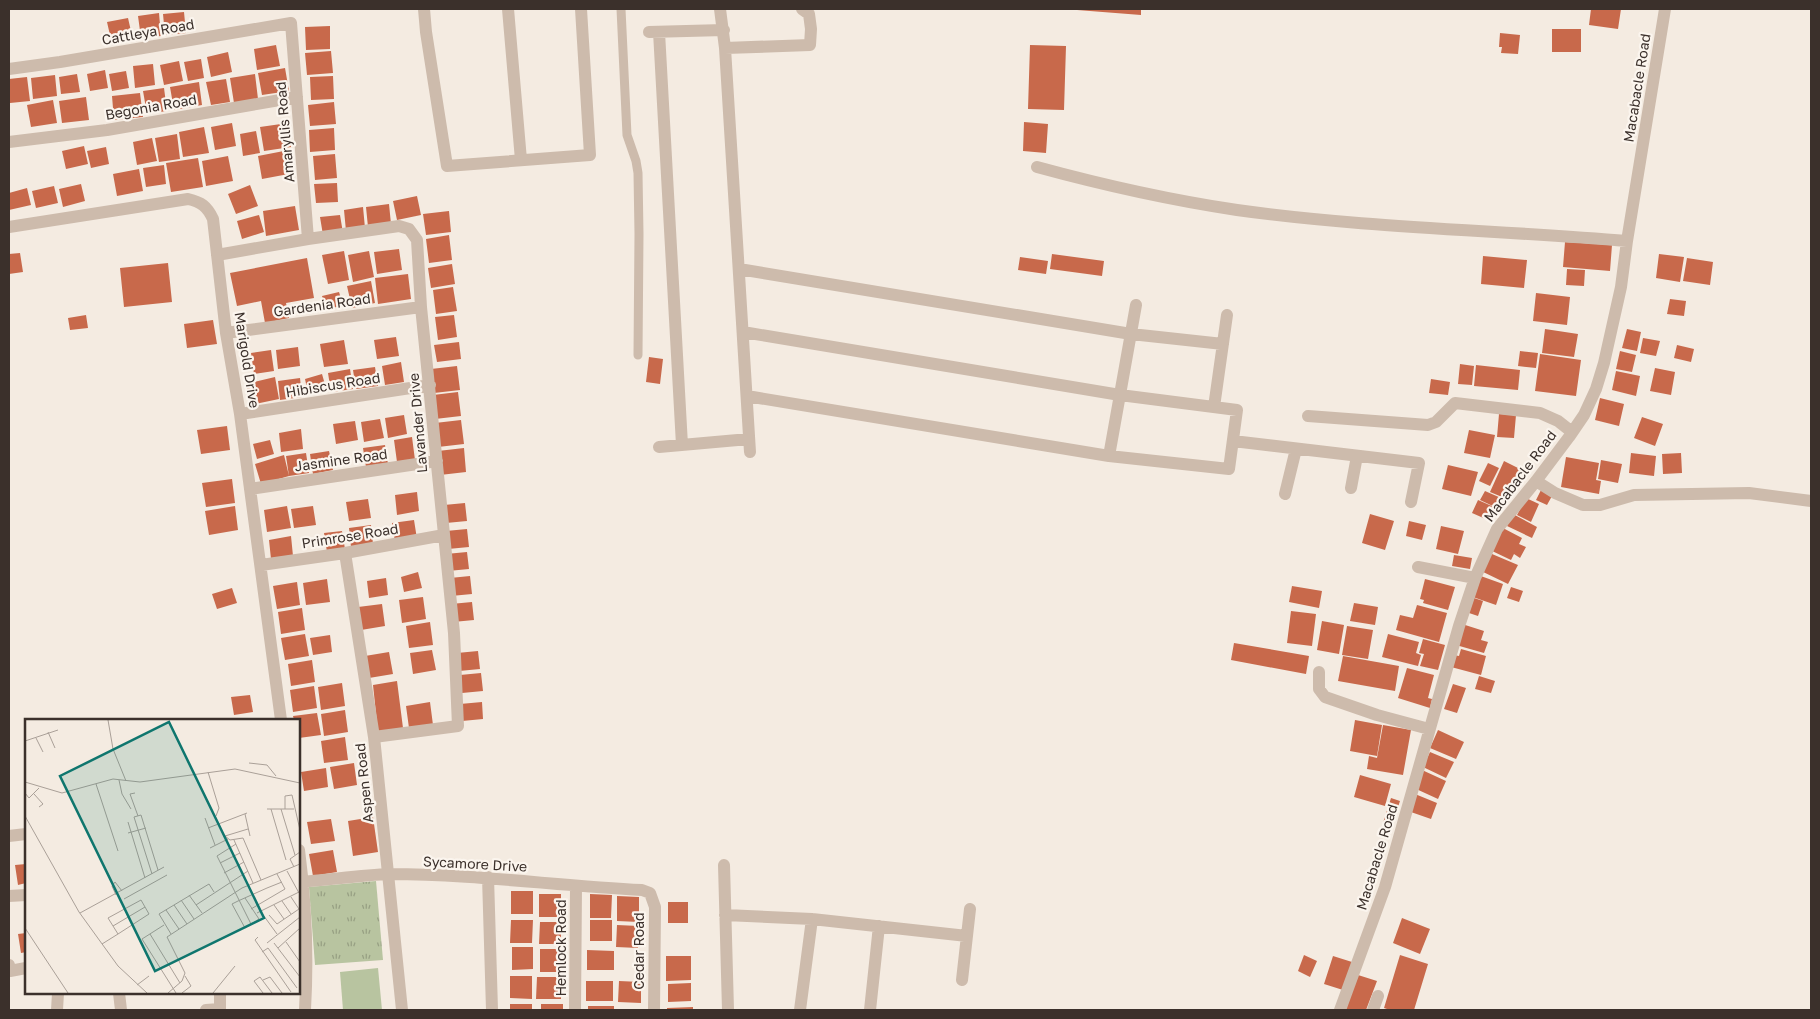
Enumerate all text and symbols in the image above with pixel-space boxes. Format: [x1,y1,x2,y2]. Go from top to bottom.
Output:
street label: Cattleya Road [100,15,196,48]
street label: Macabacle Road [1620,32,1653,144]
street label: Amaryllis Road [272,81,297,183]
street label: Begonia Road [104,90,198,123]
street label: Gardenia Road [272,289,372,320]
street label: Marigold Drive [231,311,264,409]
street label: Hibiscus Road [284,369,381,400]
street label: Lavander Drive [405,372,430,474]
street label: Macabacle Road [1480,427,1559,525]
street label: Jasmine Road [293,445,389,474]
street label: Primrose Road [300,519,400,552]
inset map [25,719,300,994]
street label: Aspen Road [351,742,376,824]
street label: Macabacle Road [1352,802,1401,912]
street label: Sycamore Drive [422,852,528,875]
street label: Hemlock Road [552,899,569,997]
street label: Cedar Road [630,912,647,990]

